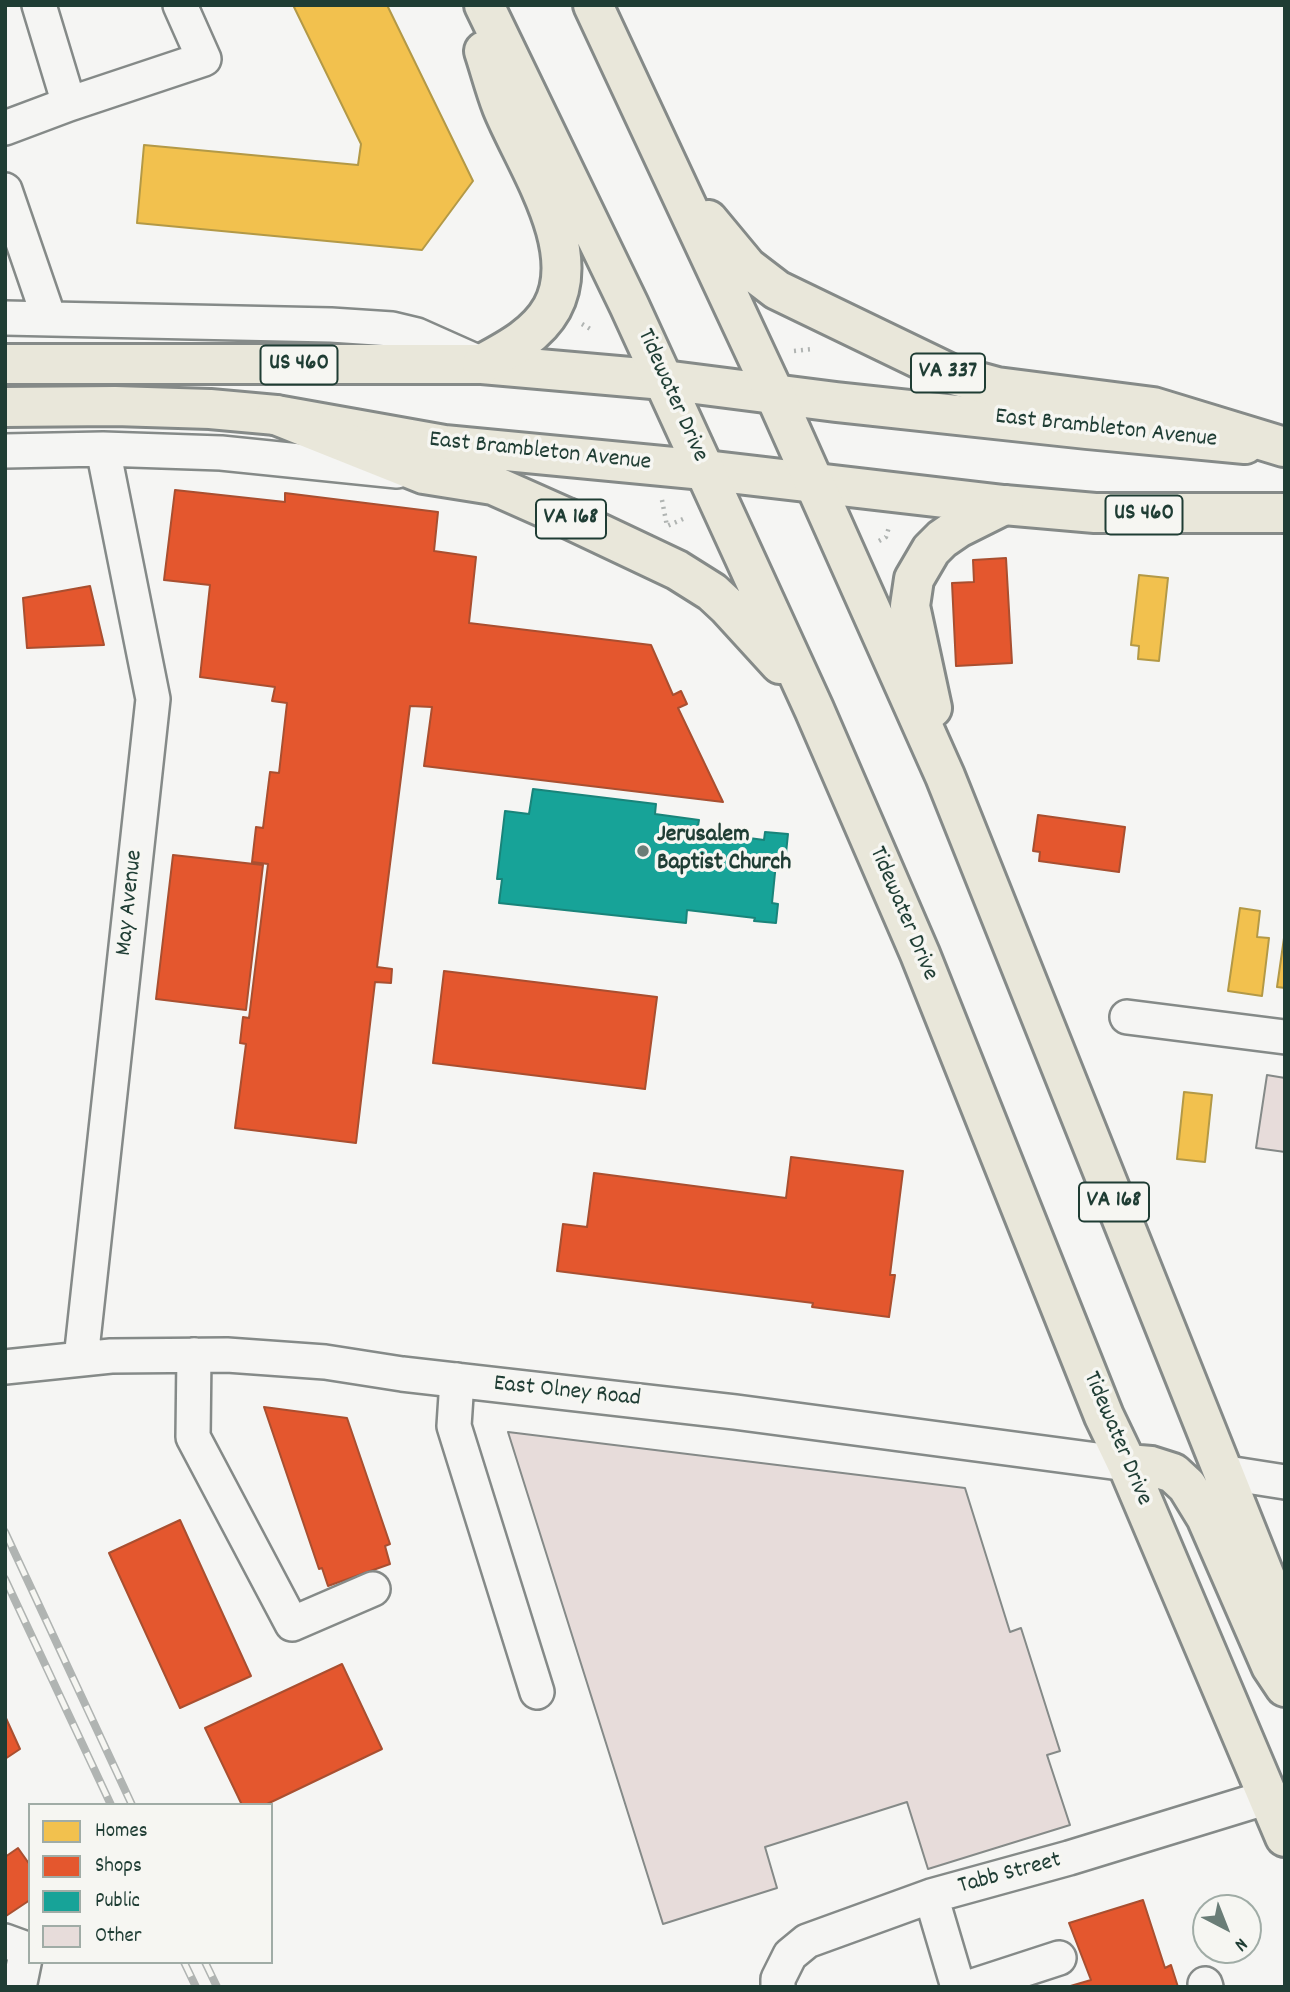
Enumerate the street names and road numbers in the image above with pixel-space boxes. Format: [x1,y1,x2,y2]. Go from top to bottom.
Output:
street label: Tidewater Drive [629,325,713,467]
road number: US 460 [260,346,338,384]
road number: VA 337 [911,354,985,392]
street label: East Brambleton Avenue [994,404,1218,456]
street label: East Brambleton Avenue [428,427,652,479]
road number: US 460 [1106,495,1182,534]
road number: VA 168 [536,499,606,538]
street label: Tidewater Drive [861,843,943,985]
street label: May Avenue [111,849,151,957]
road number: VA 168 [1079,1182,1149,1222]
street label: Tidewater Drive [1075,1368,1157,1510]
street label: East Olney Road [492,1371,642,1415]
street label: Tabb Street [955,1847,1065,1903]

